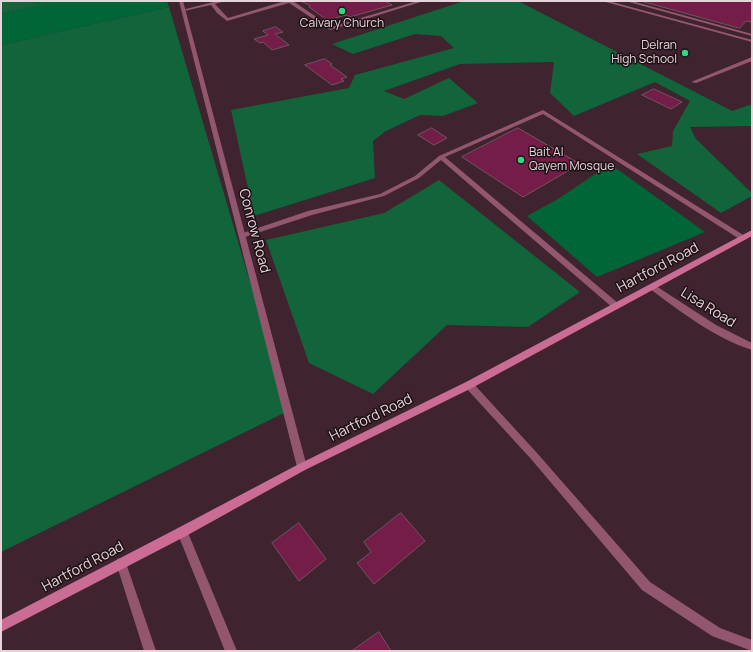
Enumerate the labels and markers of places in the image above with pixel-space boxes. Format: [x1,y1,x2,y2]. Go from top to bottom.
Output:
marker: Calvary Church [337,6,347,16]
place label: Calvary Church [300,17,384,31]
place label: Delran High School [611,39,677,67]
marker: Delran High School [680,48,690,58]
place label: Bait Al Qayem Mosque [529,146,614,174]
marker: Bait Al Qayem Mosque [516,155,526,165]

